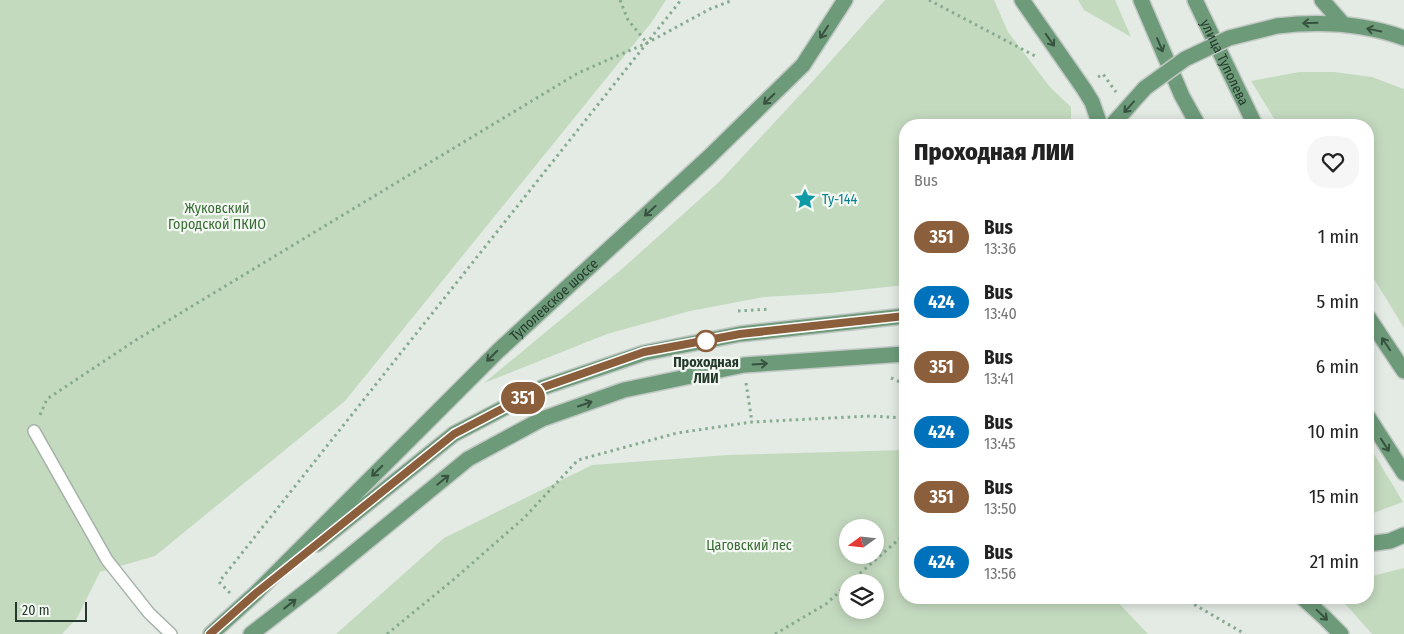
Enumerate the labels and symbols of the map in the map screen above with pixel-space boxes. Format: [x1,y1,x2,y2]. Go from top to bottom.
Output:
street label: улица Туполева [1197,17,1252,108]
one-way arrow [1302,19,1318,28]
one-way arrow [1366,24,1382,34]
one-way arrow [819,25,829,39]
one-way arrow [1045,33,1055,47]
one-way arrow [1156,37,1166,52]
one-way arrow [762,93,775,105]
one-way arrow [1123,100,1135,113]
place icon: Ty-144 [792,186,818,212]
place label: Ty-144 [822,191,857,208]
park label: Жуковский Городской ПКИО [168,200,266,233]
one-way arrow [644,205,657,217]
street label: Туполевское шоссе [507,255,602,345]
marker: Проходная ЛИИ [695,330,717,352]
one-way arrow [1381,337,1391,351]
one-way arrow [486,350,498,362]
place label: Проходная ЛИИ [673,354,739,387]
one-way arrow [752,359,768,368]
line badge: 351 [494,382,552,414]
one-way arrow [577,399,593,408]
one-way arrow [1381,438,1391,452]
one-way arrow [371,465,384,477]
one-way arrow [436,474,449,485]
north arrow [839,519,884,564]
park label: Цаговский лес [706,537,792,554]
scale bar [15,599,88,622]
one-way arrow [283,599,297,609]
one-way arrow [1316,609,1329,621]

